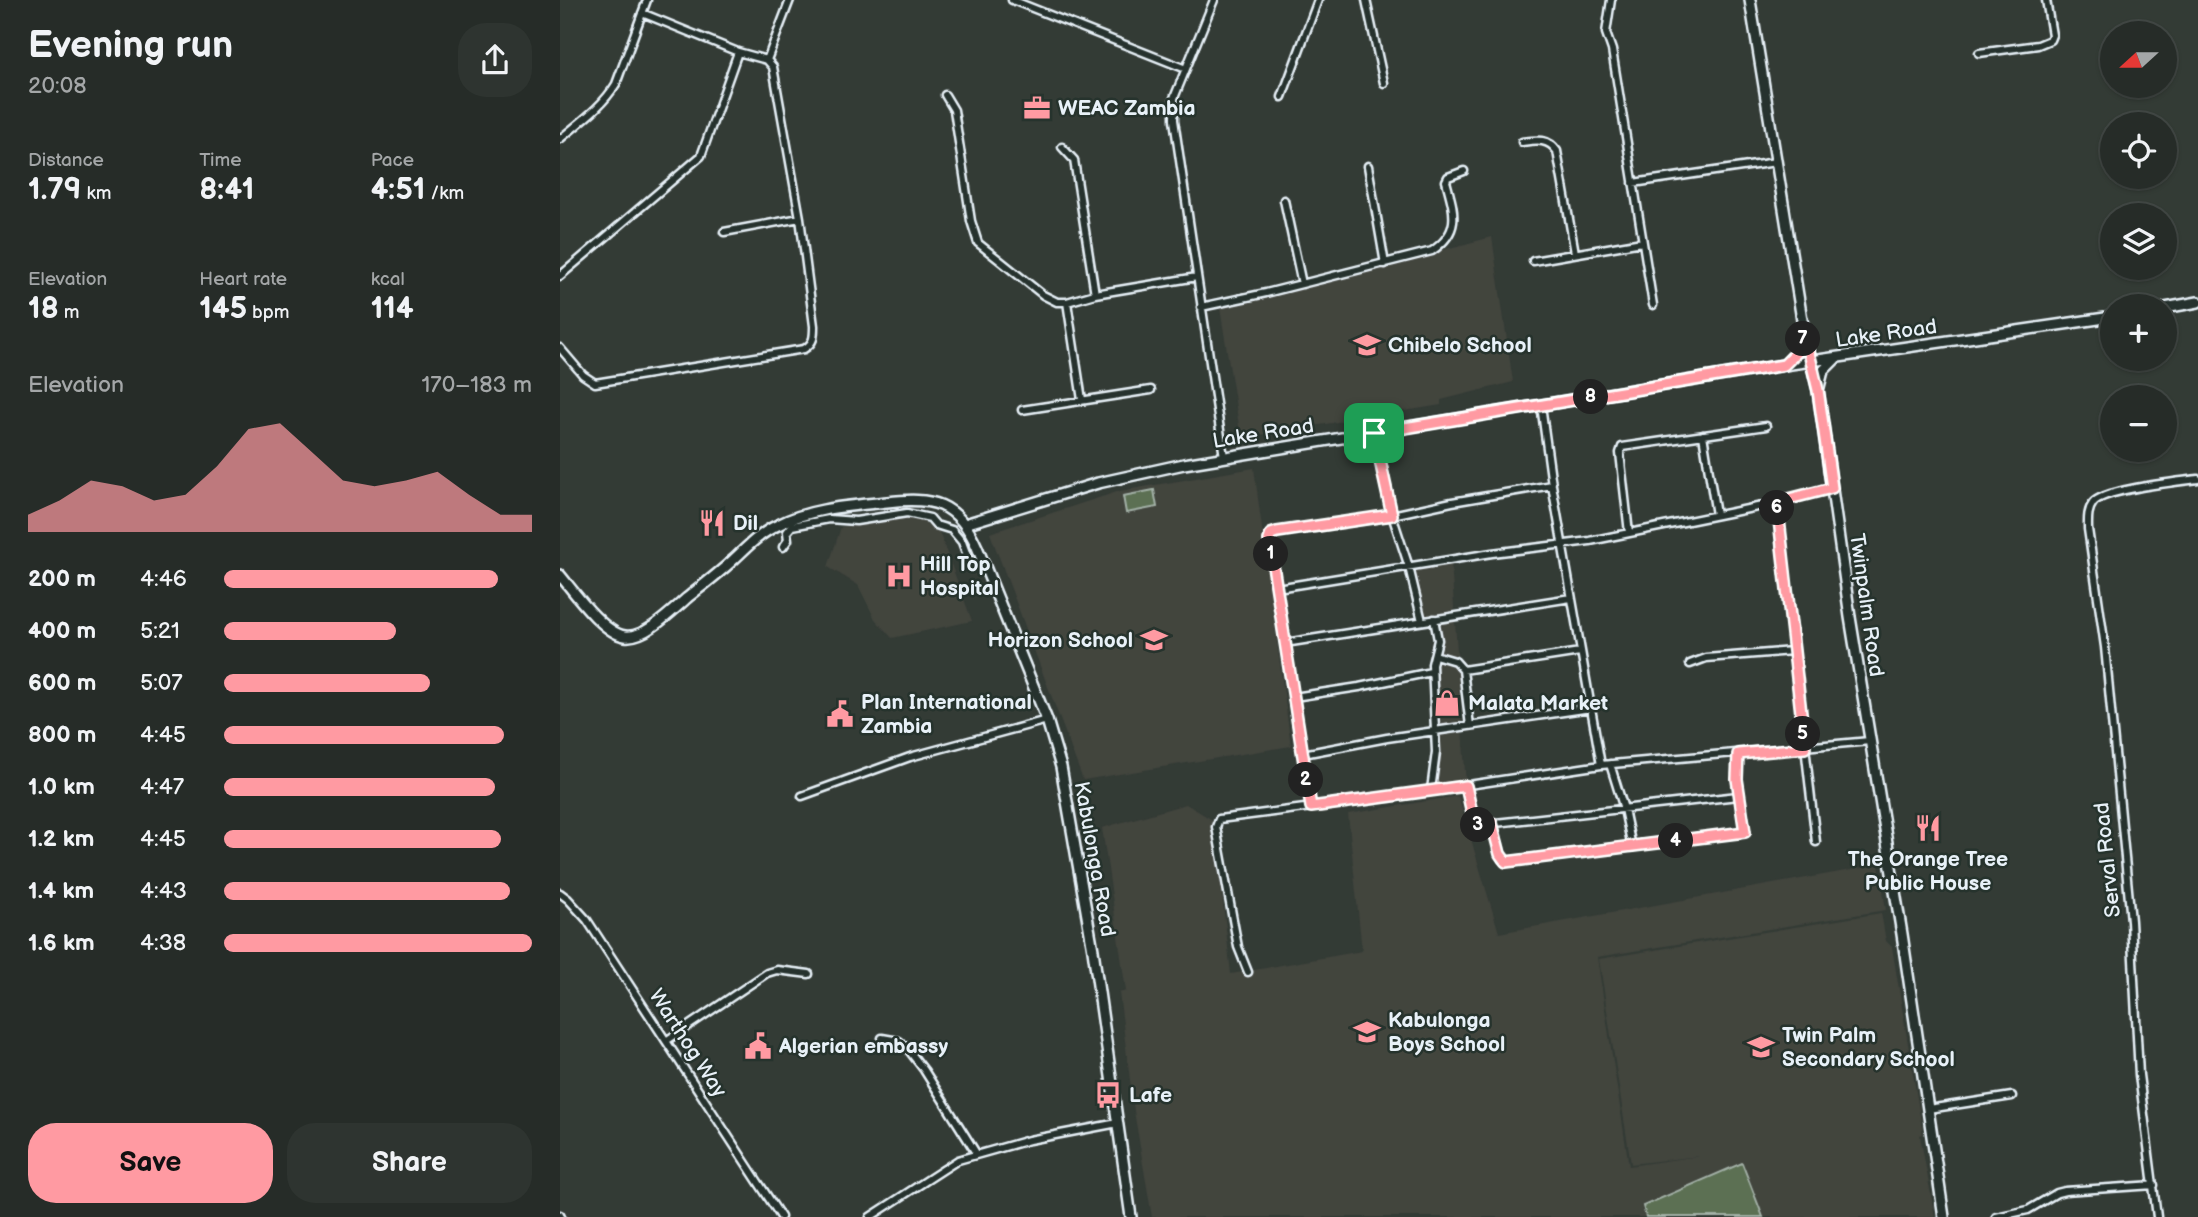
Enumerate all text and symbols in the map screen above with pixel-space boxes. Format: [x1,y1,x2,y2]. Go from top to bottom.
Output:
north arrow [2100,21,2177,98]
map controls [2100,21,2177,462]
text: Evening run [28,23,233,68]
button: share [458,23,532,97]
text: 20:08 [28,72,87,100]
office icon: WEAC Zambia [1022,93,1052,123]
place label: WEAC Zambia [1058,96,1196,121]
button: locate [2100,112,2177,189]
text: Distance [28,149,104,172]
text: Time [199,149,241,172]
text: Pace [371,149,414,172]
text: 1.79 [28,172,81,208]
text: 8:41 [199,172,254,208]
text: 4:51 [371,172,425,208]
text: km [81,182,112,205]
text: /km [425,182,464,205]
button: layers [2100,203,2177,280]
text: Elevation [28,268,107,291]
text: Heart rate [199,268,287,291]
text: kcal [371,268,405,291]
text: 18 [28,291,59,327]
text: 145 [199,291,247,327]
text: 114 [371,291,414,327]
button: + [2100,294,2177,371]
text: m [59,301,80,324]
text: bpm [247,301,290,324]
street label: Lake Road [1834,314,1938,353]
pin: 7 [1786,322,1820,356]
text: 7 [1797,327,1808,350]
school or university icon: Chibelo School [1352,330,1382,360]
place label: Chibelo School [1388,333,1532,358]
text: Elevation [28,371,124,399]
text: 170–183 m [421,371,532,399]
pin: 8 [1574,380,1608,414]
text: 8 [1585,385,1596,408]
button: − [2100,385,2177,462]
pin [1344,403,1404,463]
street label: Lake Road [1211,413,1315,454]
icon: arrive [1355,414,1393,452]
pin: 6 [1760,490,1794,526]
text: 6 [1771,496,1782,519]
restaurant icon: Dil [697,508,727,538]
place label: Dil [733,511,758,536]
street label: Twinpalm Road [1844,532,1889,678]
pin: 1 [1254,536,1288,572]
text: 1 [1267,542,1275,565]
place label: Hill Top Hospital [920,552,999,601]
hospital icon: Hill Top Hospital [884,561,914,591]
text: 200 m [28,565,96,593]
text: 4:46 [140,565,187,593]
text: 400 m [28,617,96,645]
text: 5:21 [140,617,180,645]
school or university icon: Horizon School [1139,625,1169,655]
place label: Horizon School [988,628,1133,653]
text: 600 m [28,669,96,697]
text: 5:07 [140,669,183,697]
shop icon: Malata Market [1432,688,1462,718]
place label: Plan International Zambia [861,690,1032,739]
place label: Malata Market [1468,691,1608,716]
public building icon: Plan International Zambia [825,699,855,729]
pin: 5 [1786,716,1820,752]
text: 800 m [28,721,96,749]
text: 4:45 [140,721,186,749]
text: 5 [1797,722,1808,745]
pin: 2 [1288,762,1324,798]
text: 2 [1300,768,1311,791]
text: 1.0 km [28,773,95,801]
text: 4:47 [140,773,184,801]
street label: Kabulonga Road [1069,779,1120,939]
street label: Serval Road [2089,801,2126,919]
pin: 3 [1460,808,1496,842]
text: 3 [1472,813,1483,836]
restaurant icon: The Orange Tree Public House [1913,813,1943,843]
pin: 4 [1658,824,1694,858]
text: 1.2 km [28,825,94,853]
text: 4:45 [140,825,186,853]
text: 4 [1670,829,1681,852]
place label: The Orange Tree Public House [1848,847,2008,896]
text: 1.4 km [28,877,94,905]
text: 4:43 [140,877,187,905]
text: 1.6 km [28,929,95,957]
text: 4:38 [140,929,186,957]
street label: Warthog Way [643,984,732,1102]
place label: Kabulonga Boys School [1388,1008,1505,1057]
school or university icon: Kabulonga Boys School [1352,1017,1382,1047]
place label: Twin Palm Secondary School [1782,1023,1955,1072]
public building icon: Algerian embassy [743,1031,773,1061]
school or university icon: Twin Palm Secondary School [1746,1032,1776,1062]
place label: Algerian embassy [778,1034,948,1059]
bus stop icon: Lafe [1093,1080,1123,1110]
place label: Lafe [1129,1083,1172,1108]
button: Save [28,1123,273,1203]
button: Share [287,1123,532,1203]

